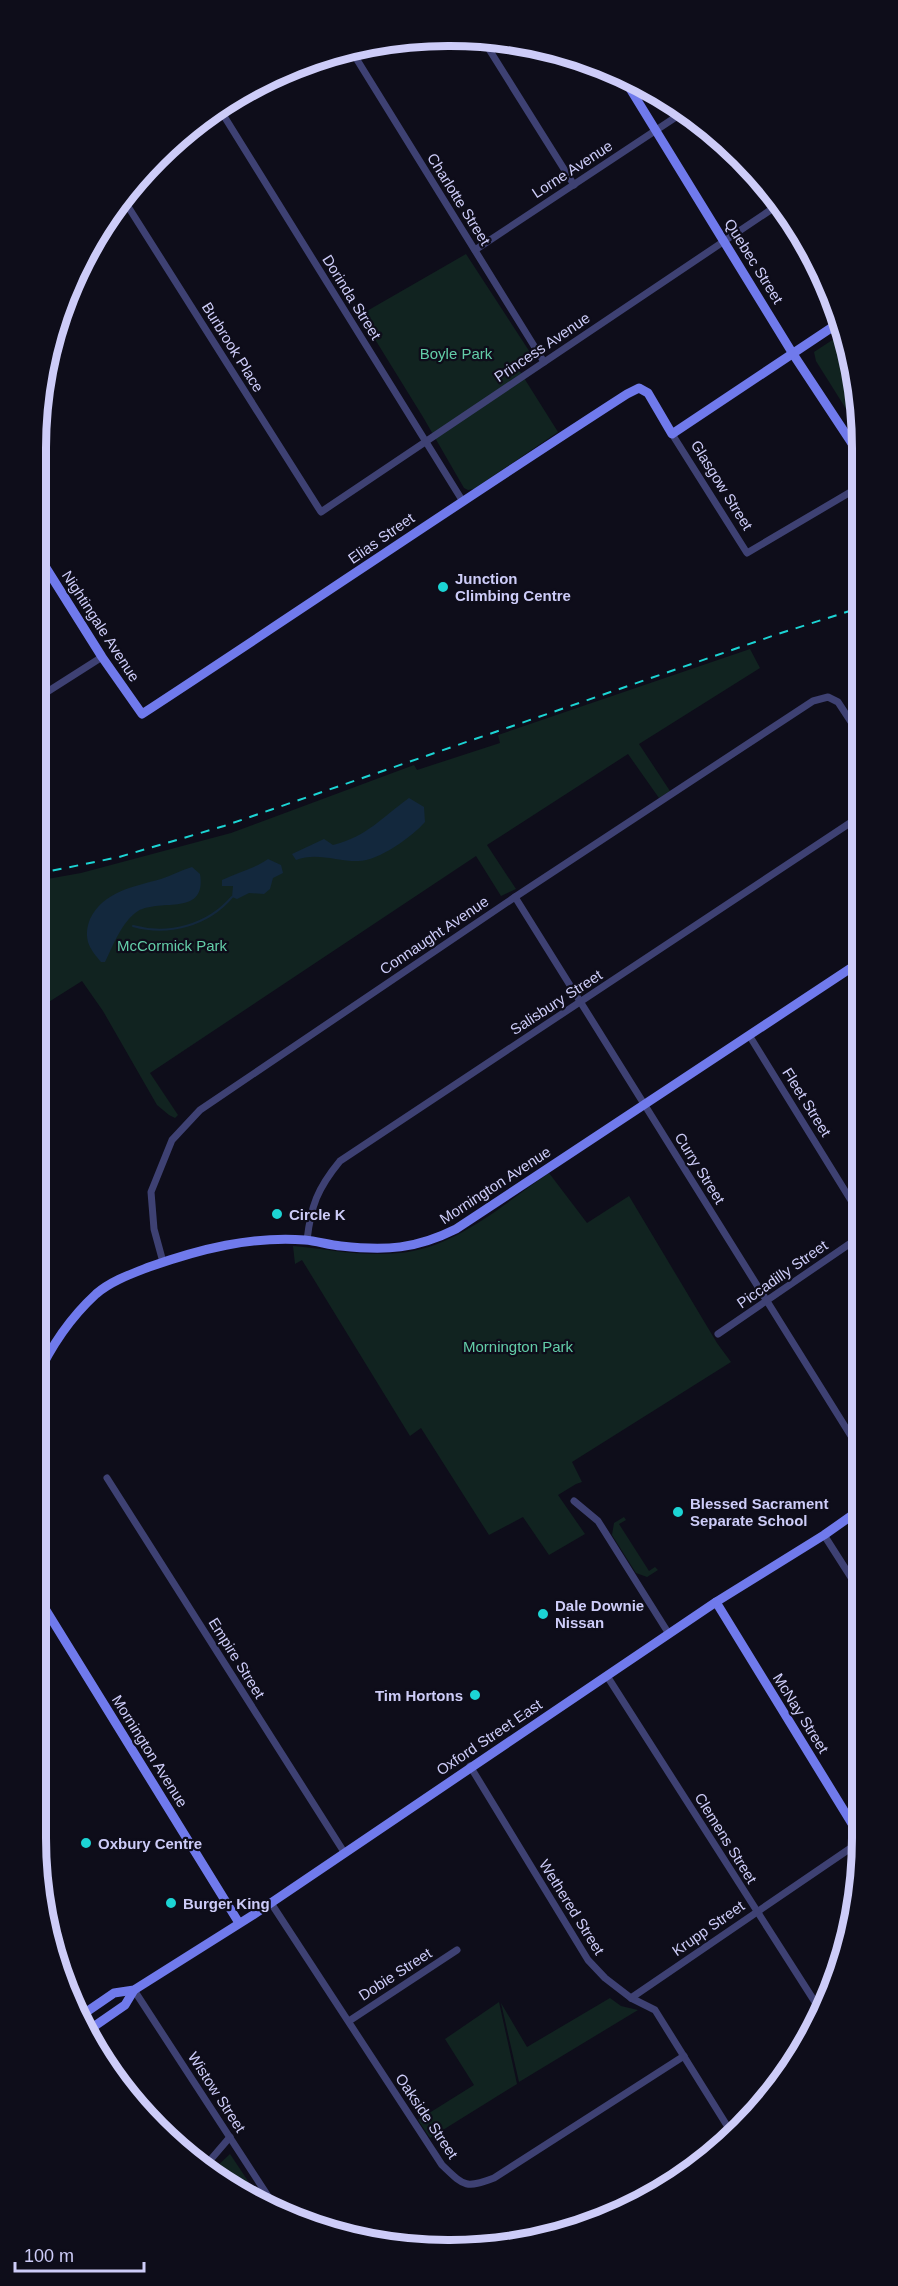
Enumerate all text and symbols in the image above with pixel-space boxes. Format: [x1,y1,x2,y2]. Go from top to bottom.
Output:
street label: Lorne Avenue [529,137,615,201]
street label: Charlotte Street [424,150,494,249]
street label: Quebec Street [721,215,787,307]
street label: Dorinda Street [319,251,385,343]
street label: Burbrook Place [199,299,267,395]
street label: Princess Avenue [491,309,593,385]
park label: Boyle Park [420,345,493,362]
street label: Glasgow Street [688,437,757,534]
street label: Elias Street [345,509,418,567]
street label: Nightingale Avenue [59,567,143,685]
place label: Junction Climbing Centre [455,570,571,604]
marker: Junction Climbing Centre [436,580,450,594]
street label: Connaught Avenue [376,892,492,978]
park label: McCormick Park [117,937,227,954]
street label: Salisbury Street [507,966,606,1038]
street label: Fleet Street [779,1065,835,1140]
street label: Curry Street [671,1129,729,1207]
street label: Mornington Avenue [436,1143,554,1227]
place label: Circle K [289,1206,346,1223]
marker: Circle K [270,1207,284,1221]
street label: Piccadilly Street [733,1236,831,1312]
park label: Mornington Park [463,1338,574,1355]
place label: Blessed Sacrament Separate School [690,1495,828,1529]
marker: Blessed Sacrament Separate School [671,1505,685,1519]
place label: Dale Downie Nissan [555,1597,644,1631]
marker: Dale Downie Nissan [536,1607,550,1621]
street label: Empire Street [205,1615,269,1702]
street label: McNay Street [770,1670,833,1757]
place label: Tim Hortons [375,1687,463,1704]
marker: Tim Hortons [468,1688,482,1702]
street label: Mornington Avenue [109,1692,191,1810]
street label: Oxford Street East [433,1695,546,1779]
street label: Clemens Street [691,1790,761,1887]
place label: Oxbury Centre [98,1835,202,1852]
marker: Oxbury Centre [79,1836,93,1850]
street label: Wethered Street [536,1856,609,1958]
place label: Burger King [183,1895,270,1912]
marker: Burger King [164,1896,178,1910]
street label: Krupp Street [669,1896,748,1959]
street label: Dobie Street [355,1944,435,2004]
street label: Wistow Street [185,2049,250,2136]
street label: Oakside Street [392,2070,462,2163]
scale bar [15,2235,144,2273]
text: 100 m [24,2246,74,2266]

